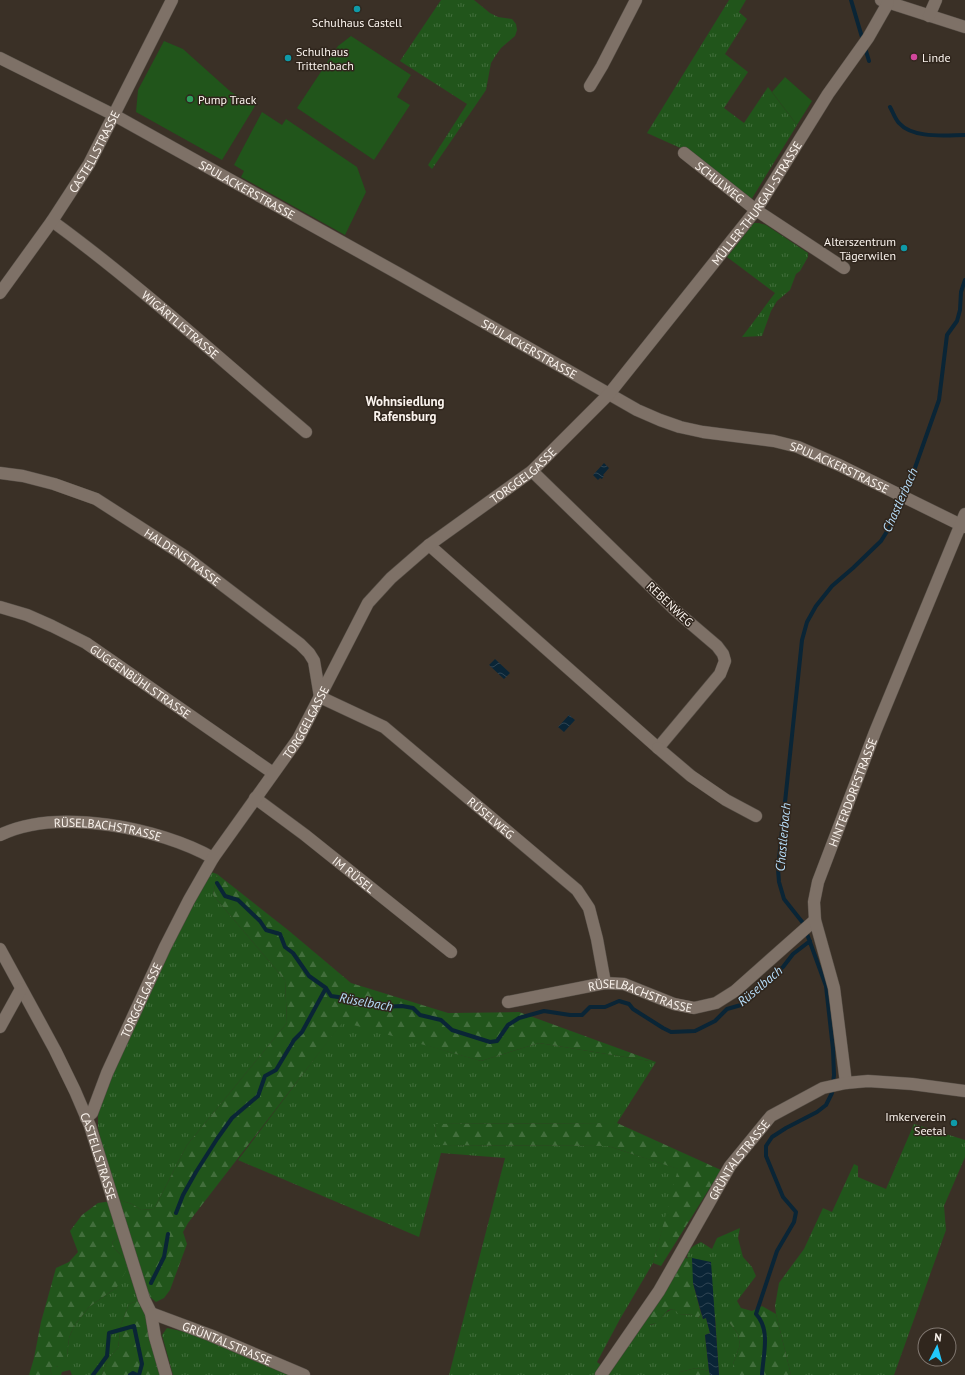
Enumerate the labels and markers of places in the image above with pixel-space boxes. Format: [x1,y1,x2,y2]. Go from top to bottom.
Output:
marker: Schulhaus Castell [352,4,362,14]
place label: Schulhaus Castell [312,15,403,30]
place label: Schulhaus Trittenbach [296,44,354,73]
place label: Linde [922,50,951,65]
marker: Linde [909,52,919,62]
marker: Schulhaus Trittenbach [283,53,293,63]
place label: Pump Track [198,92,257,107]
marker: Pump Track [185,94,195,104]
place label: Alterszentrum Tägerwilen [824,234,896,263]
marker: Alterszentrum Tägerwilen [899,243,909,253]
place label: Imkerverein Seetal [885,1109,946,1138]
marker: Imkerverein Seetal [949,1118,959,1128]

